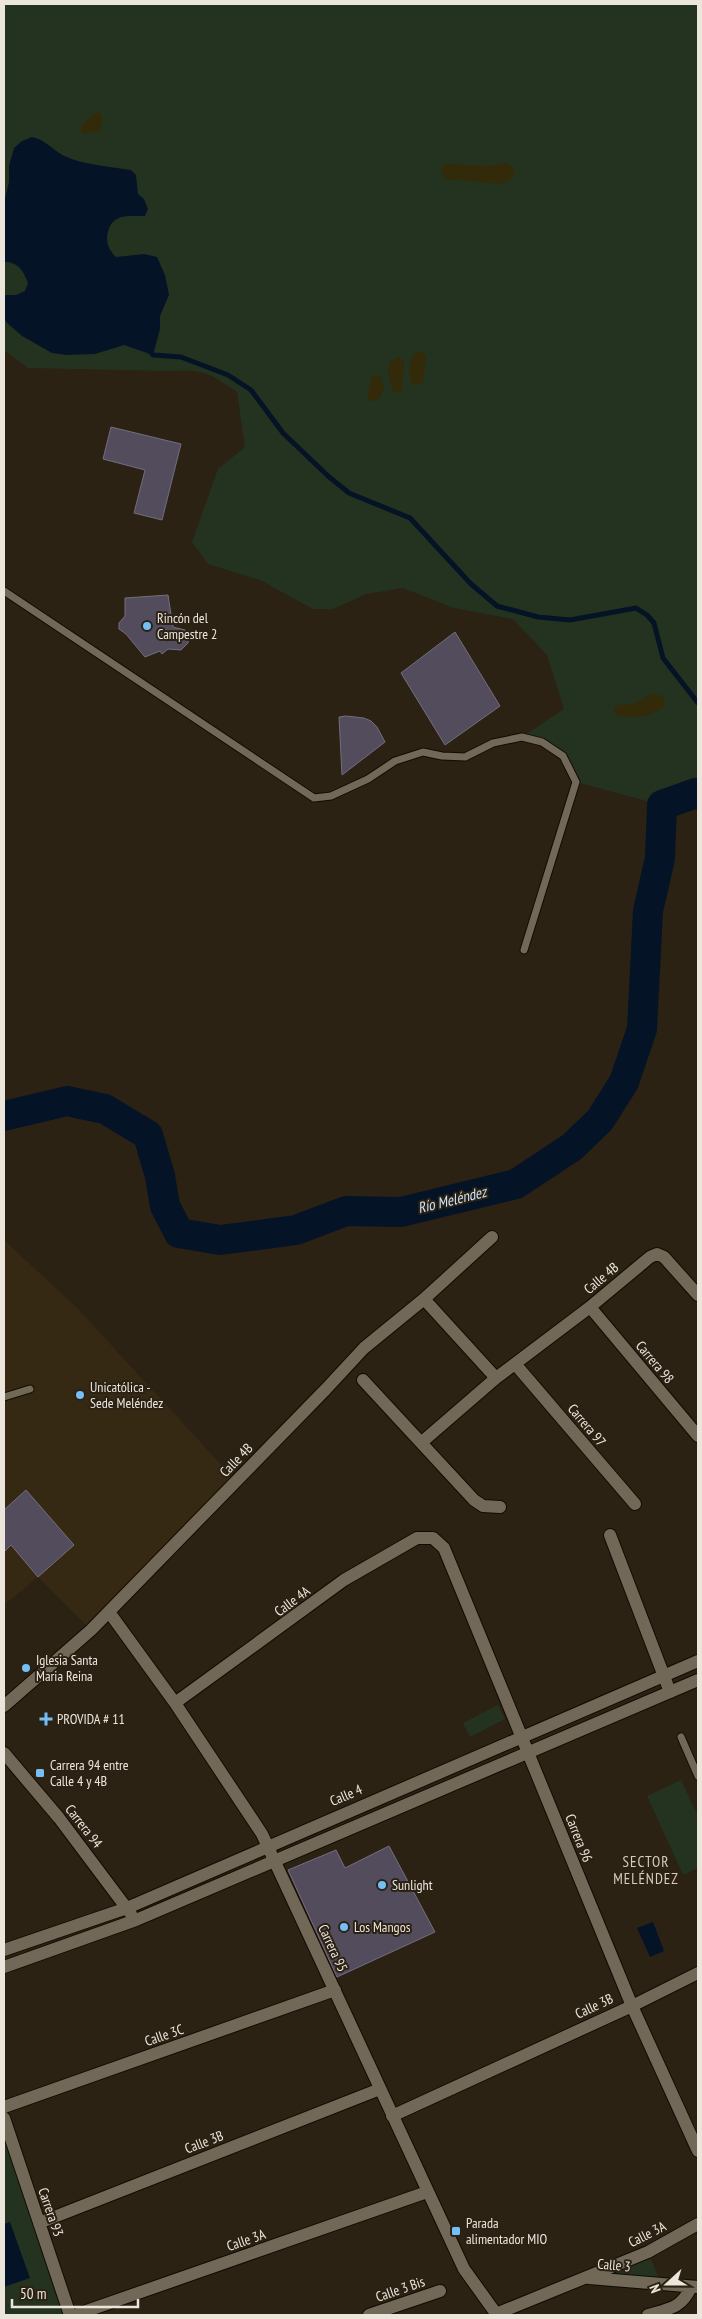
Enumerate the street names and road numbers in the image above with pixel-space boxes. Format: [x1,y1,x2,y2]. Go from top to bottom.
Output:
street label: Calle 4B [580,1258,622,1298]
street label: Carrera 98 [632,1337,678,1387]
street label: Carrera 97 [564,1400,610,1450]
street label: Calle 4B [216,1439,256,1481]
street label: Calle 4A [271,1582,314,1620]
street label: Calle 4 [327,1780,366,1810]
street label: Carrera 94 [61,1801,107,1852]
street label: Carrera 96 [561,1811,597,1865]
street label: Carrera 95 [314,1921,352,1975]
street label: Calle 3B [572,1989,616,2023]
street label: Calle 3C [142,2020,186,2050]
street label: Calle 3B [182,2126,226,2158]
street label: Carrera 93 [34,2185,68,2239]
street label: Calle 3A [625,2217,669,2251]
street label: Calle 3A [224,2225,268,2255]
street label: Calle 3 [597,2255,631,2275]
street label: Calle 3 Bis [373,2272,427,2306]

